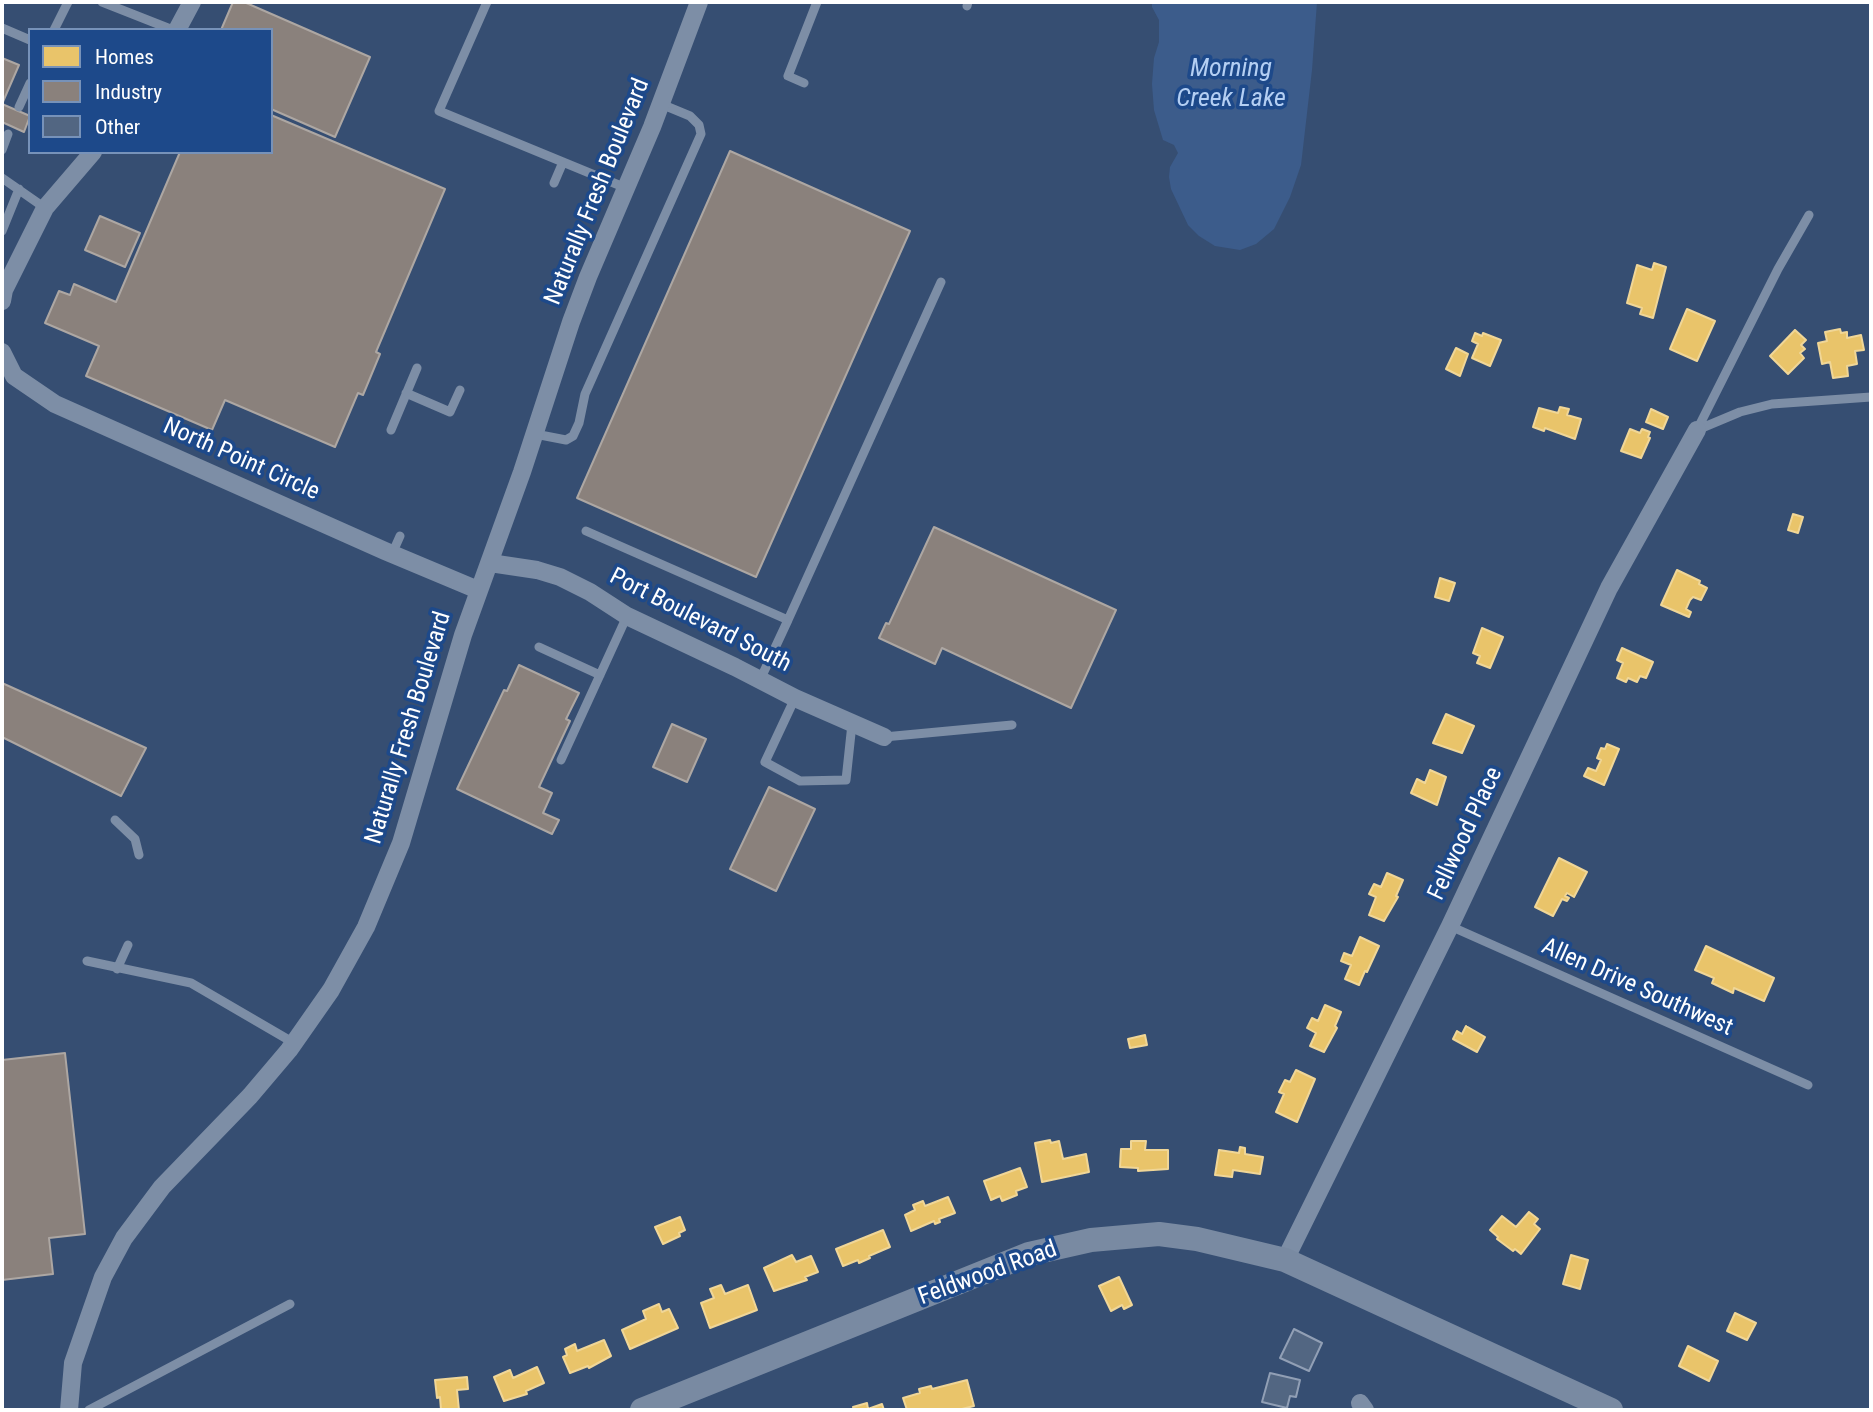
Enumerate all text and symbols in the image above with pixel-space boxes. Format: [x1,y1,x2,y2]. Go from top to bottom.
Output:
legend [28,28,273,154]
text: Homes [95,45,154,69]
water label: Morning Creek Lake [1176,53,1286,114]
street label: Naturally Fresh Boulevard [539,75,657,309]
text: Industry [95,80,162,104]
text: Other [95,115,140,139]
street label: North Point Circle [158,413,324,507]
street label: Port Boulevard South [604,563,796,679]
street label: Naturally Fresh Boulevard [360,608,458,848]
street label: Fellwood Place [1423,763,1509,905]
street label: Allen Drive Southwest [1537,933,1737,1043]
street label: Feldwood Road [915,1236,1061,1312]

